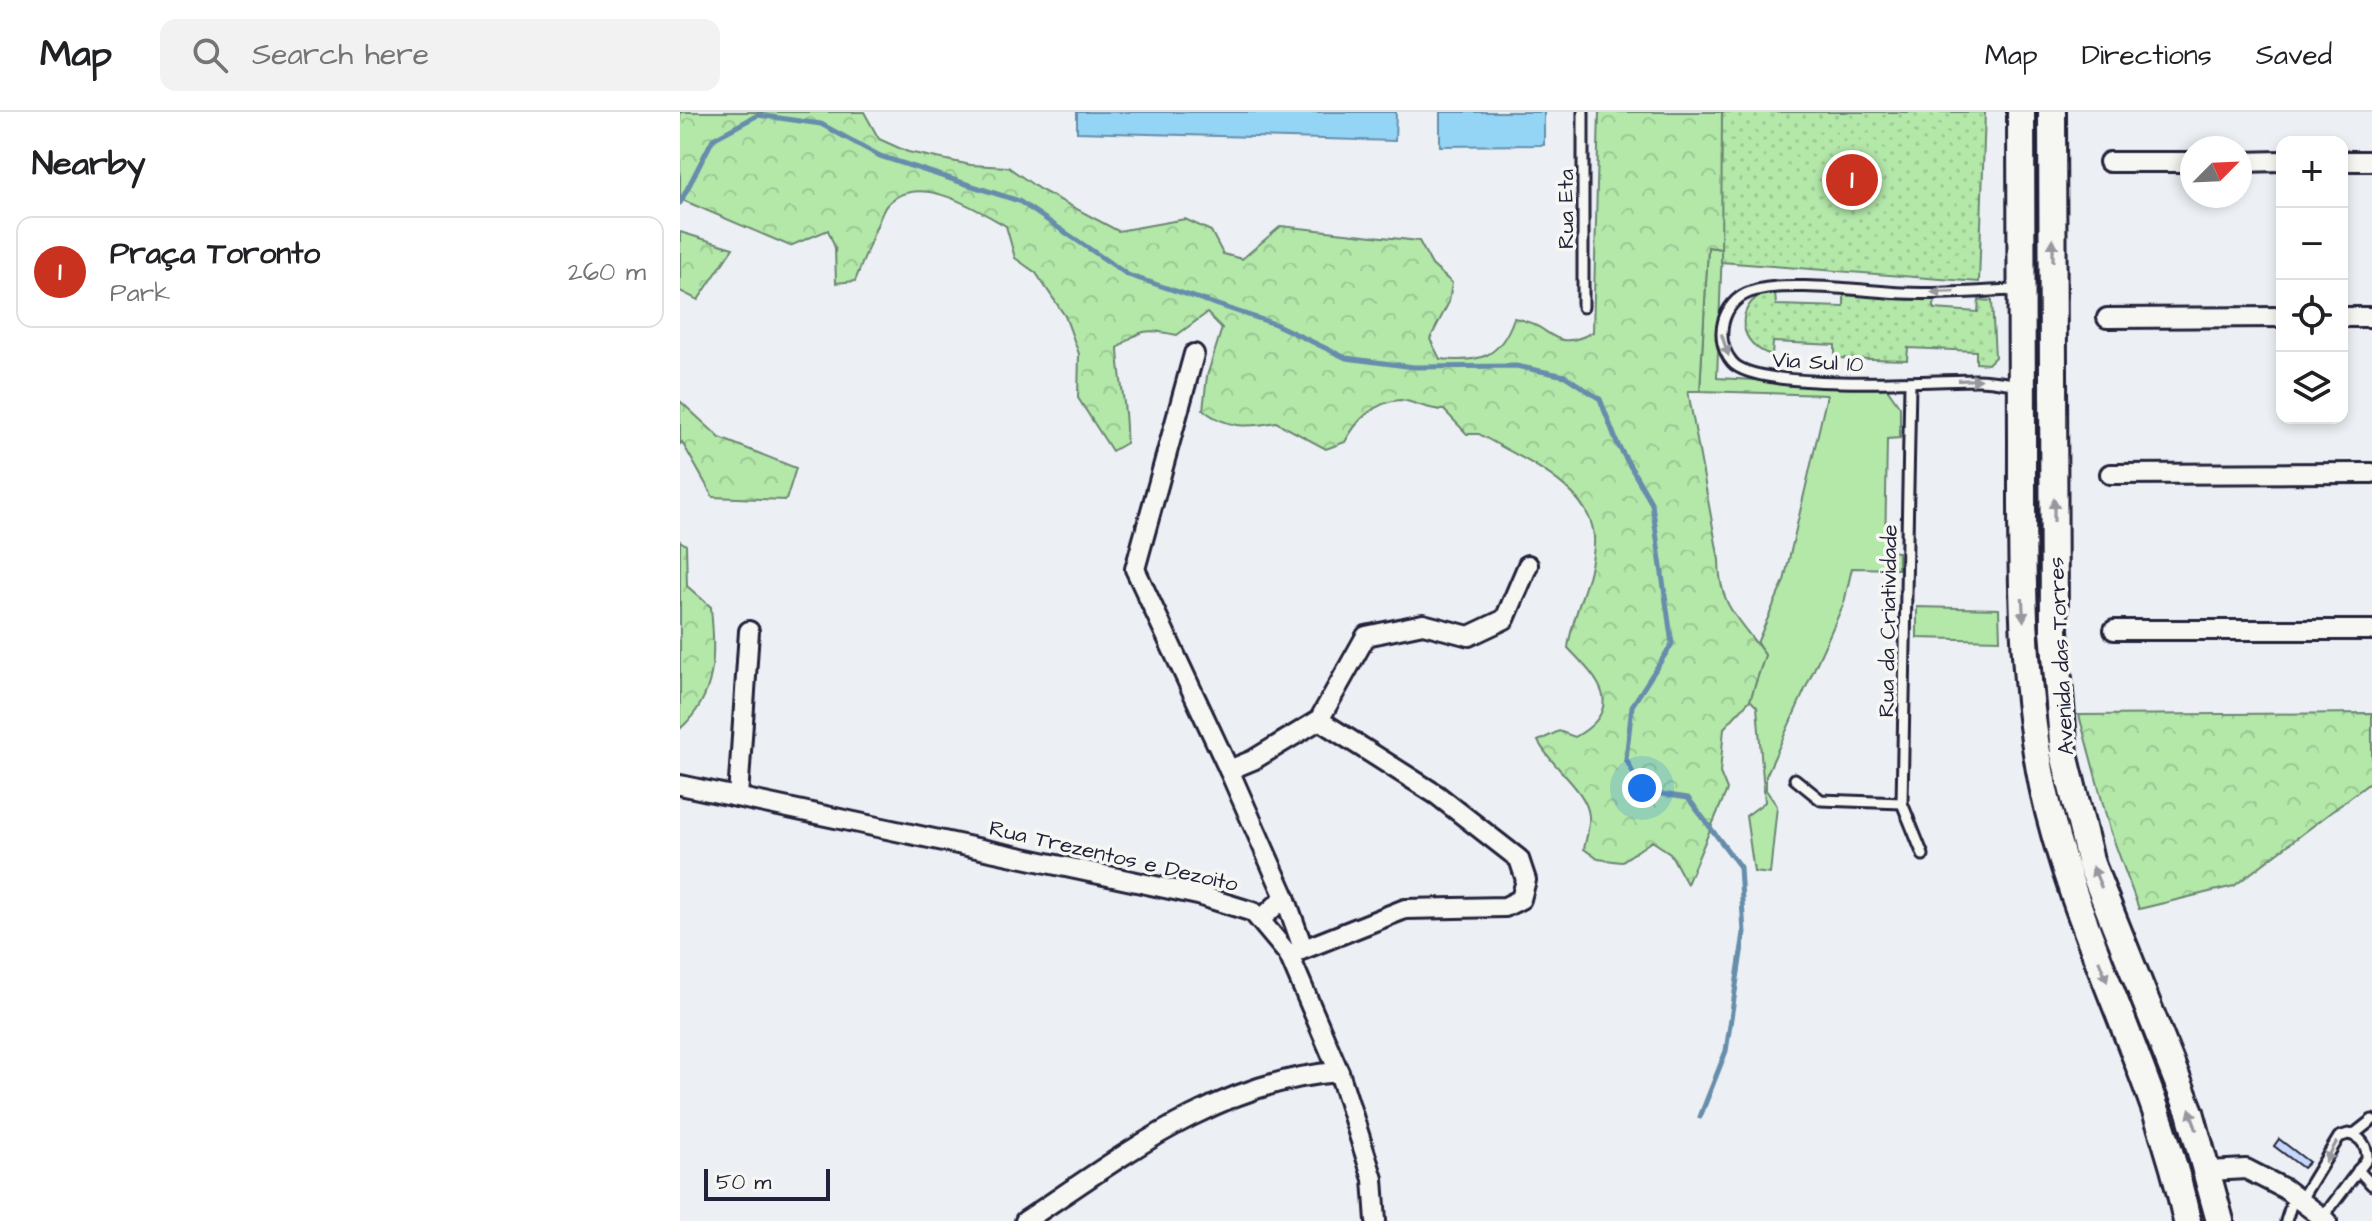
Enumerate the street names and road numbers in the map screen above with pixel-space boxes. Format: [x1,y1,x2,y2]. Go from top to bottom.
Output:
street label: Rua Eta [1551,169,1582,249]
street label: Via Sul 10 [1771,345,1864,380]
street label: Rua da Criatividade [1871,524,1906,718]
street label: Avenida das Torres [2041,556,2082,756]
street label: Rua Trezentos e Dezoito [986,813,1242,900]

